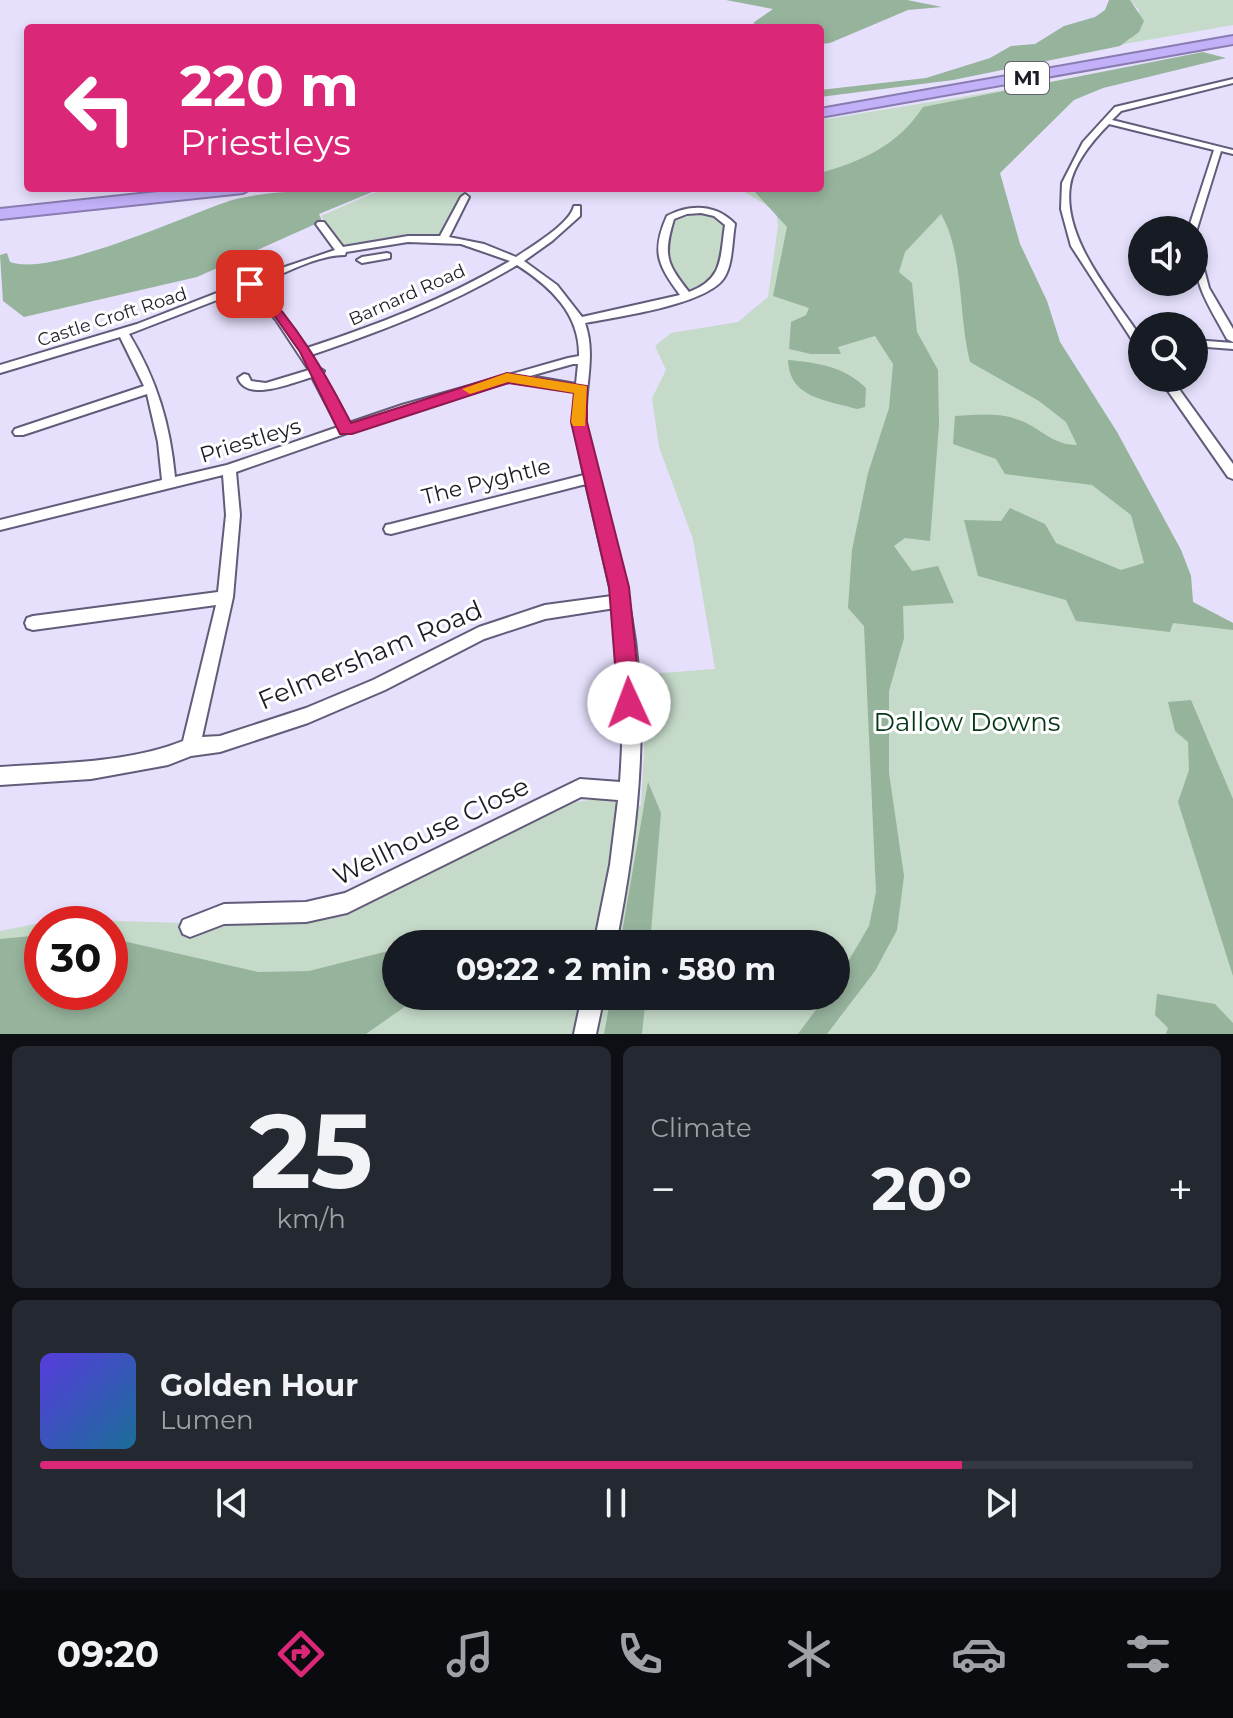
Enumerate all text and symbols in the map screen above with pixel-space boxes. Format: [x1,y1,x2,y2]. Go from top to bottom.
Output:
text: 220 m [180,52,359,120]
icon: left [48,56,152,160]
road number: M1 [1005,62,1049,94]
text: Priestleys [180,120,351,164]
map controls [1128,216,1208,392]
button: sound [1128,216,1208,296]
pin [216,250,284,318]
street label: Barnard Road [345,260,469,330]
icon: arrive [228,262,272,306]
street label: Castle Croft Road [34,282,190,352]
button: search [1128,312,1208,392]
street label: Priestleys [196,412,304,469]
street label: The Pyghtle [419,452,553,511]
street label: Felmersham Road [253,593,487,717]
position arrow [587,661,671,745]
park label: Dallow Downs [874,706,1060,738]
street label: Wellhouse Close [328,770,534,892]
speed limit sign: 30 [24,906,128,1010]
text: 09:22 · 2 min · 580 m [456,951,776,988]
text: 25 [250,1087,373,1214]
text: Climate [651,1112,752,1144]
text: 20° [871,1152,972,1225]
text: − [651,1162,676,1216]
text: + [1168,1162,1193,1216]
text: km/h [277,1203,346,1235]
text: Golden Hour [160,1367,358,1404]
text: Lumen [160,1404,253,1436]
icon: previous [210,1481,254,1525]
icon: pause [594,1481,638,1525]
icon: next [979,1481,1023,1525]
icon: directions [273,1626,329,1682]
icon: music [442,1626,498,1682]
icon: phone [612,1626,668,1682]
icon: climate [781,1626,837,1682]
icon: car [951,1626,1007,1682]
icon: filters [1120,1626,1176,1682]
text: 09:20 [57,1632,159,1676]

